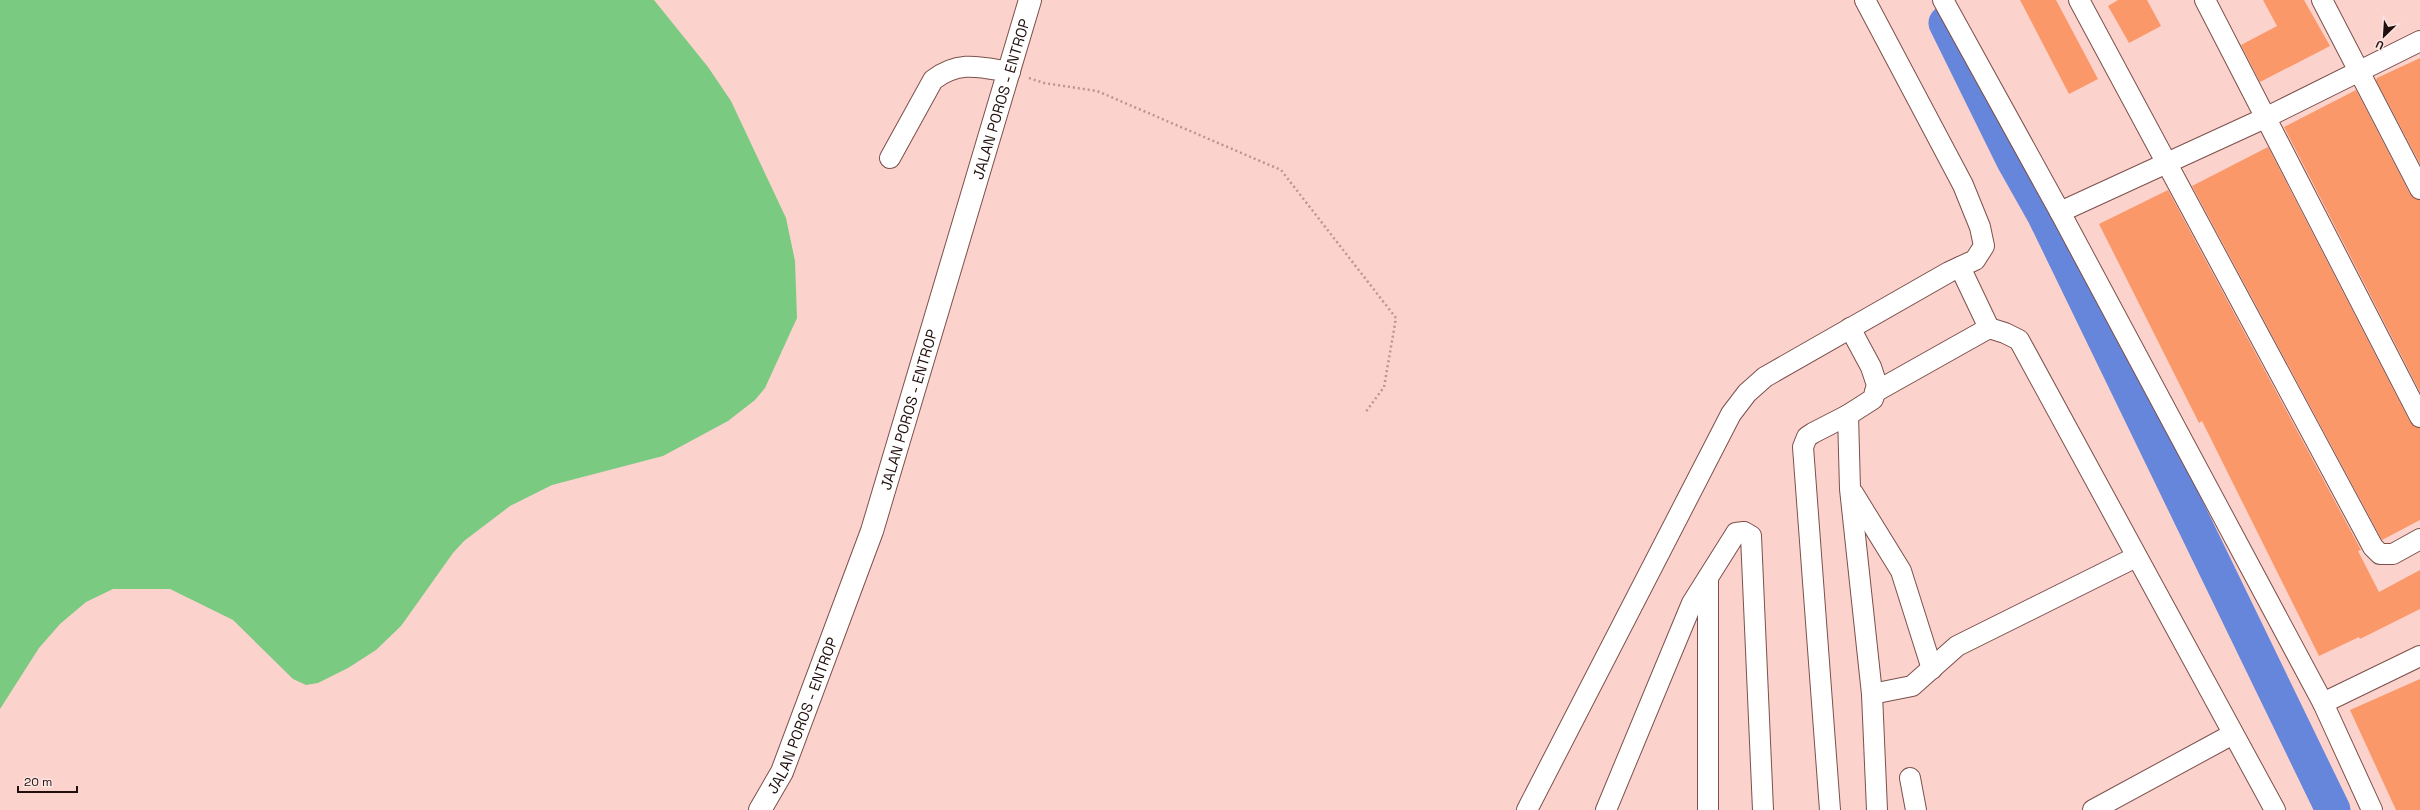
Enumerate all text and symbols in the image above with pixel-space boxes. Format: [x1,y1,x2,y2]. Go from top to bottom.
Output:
street label: JALAN POROS - ENTROP [968,16,1033,181]
north arrow [2364,16,2404,56]
text: U [2373,37,2386,53]
street label: JALAN POROS - ENTROP [875,327,941,492]
street label: JALAN POROS - ENTROP [762,634,841,797]
scale bar [18,768,77,794]
text: 20 m [24,774,52,790]

